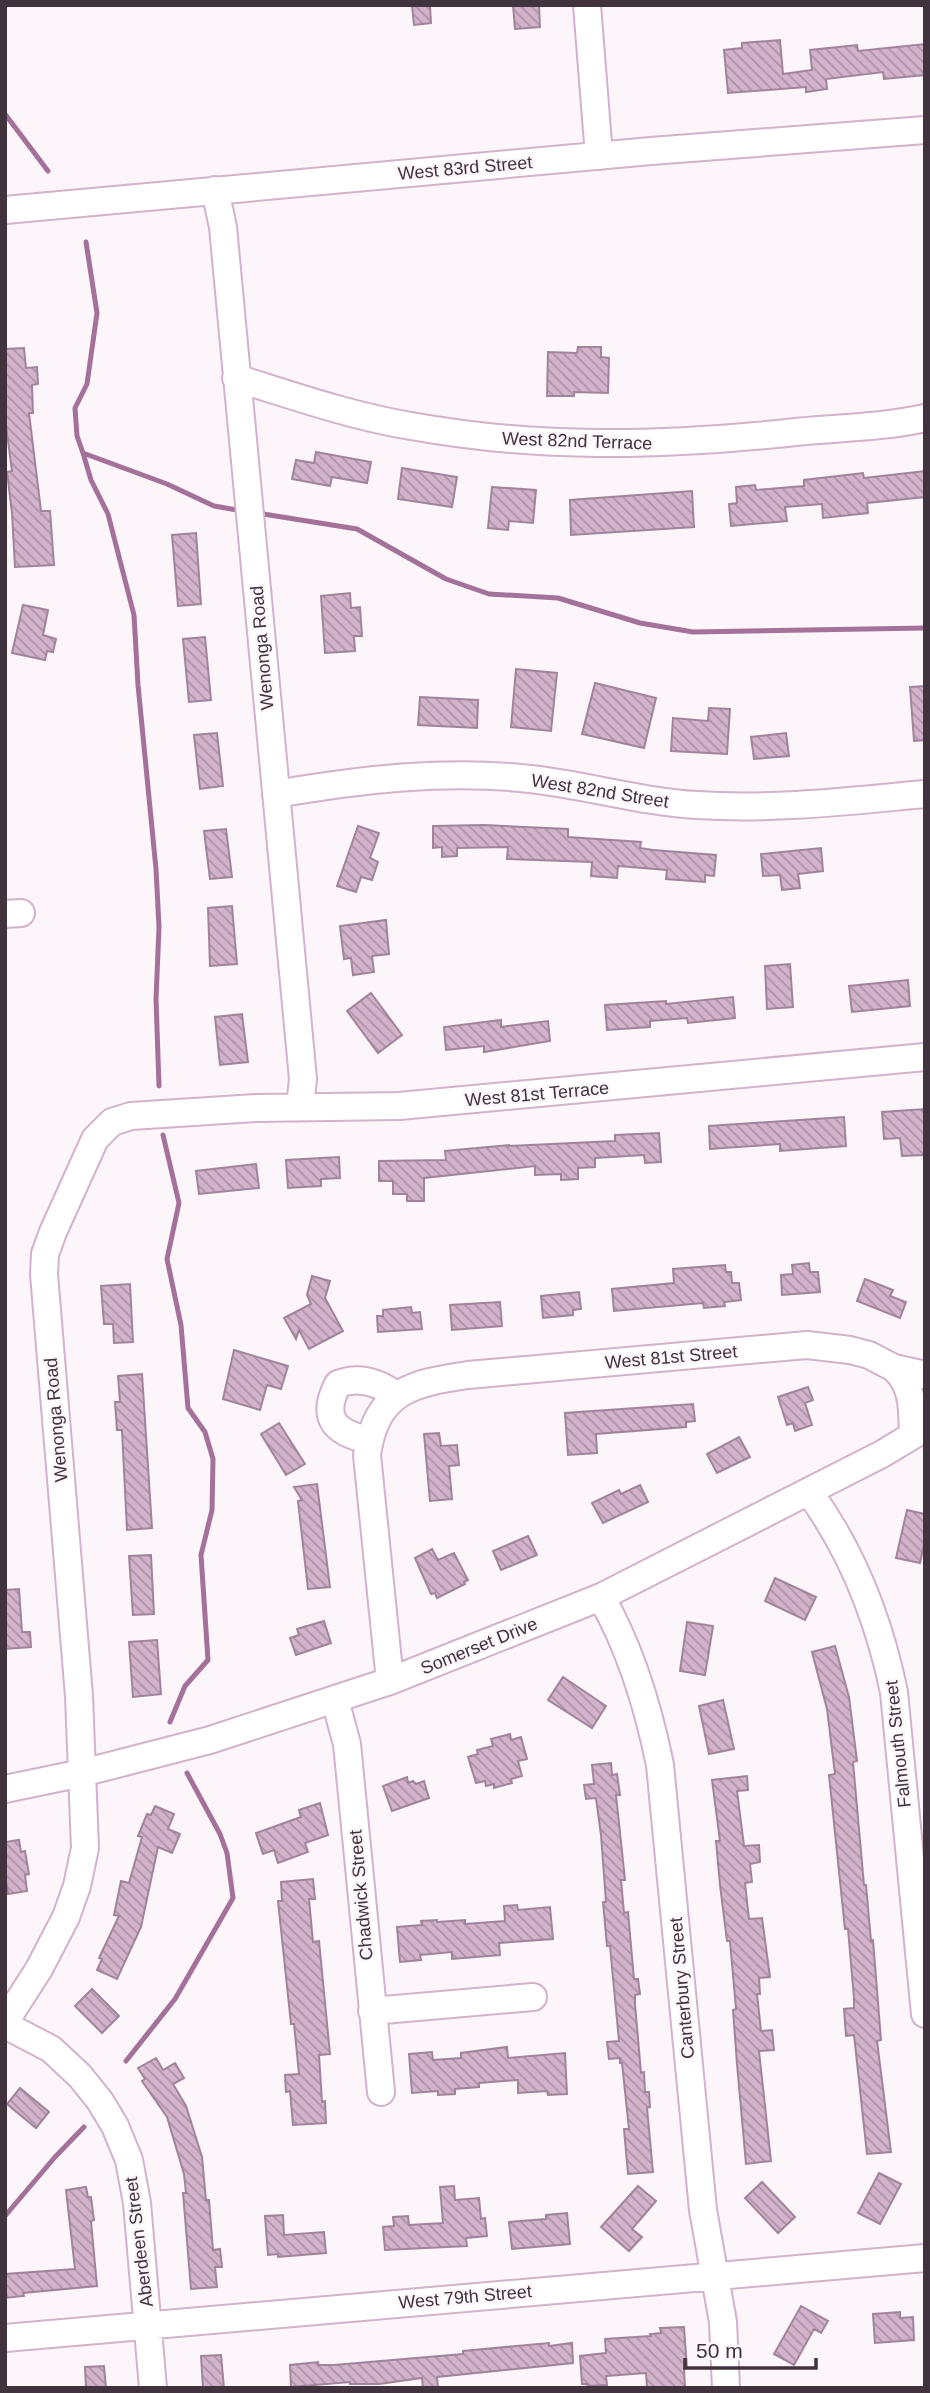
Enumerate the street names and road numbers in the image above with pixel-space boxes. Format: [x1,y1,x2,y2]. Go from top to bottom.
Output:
street label: West 83rd Street [397,152,533,184]
street label: West 82nd Terrace [501,428,653,454]
street label: Wenonga Road [247,585,277,711]
street label: West 82nd Street [530,770,670,812]
street label: West 81st Terrace [464,1078,610,1110]
street label: West 81st Street [604,1341,738,1373]
street label: Wenonga Road [41,1357,71,1483]
street label: Somerset Drive [418,1613,540,1679]
street label: Falmouth Street [881,1679,915,1809]
street label: Chadwick Street [345,1829,377,1961]
street label: Canterbury Street [666,1916,698,2060]
street label: Aberdeen Street [121,2176,157,2308]
street label: West 79th Street [398,2281,532,2313]

